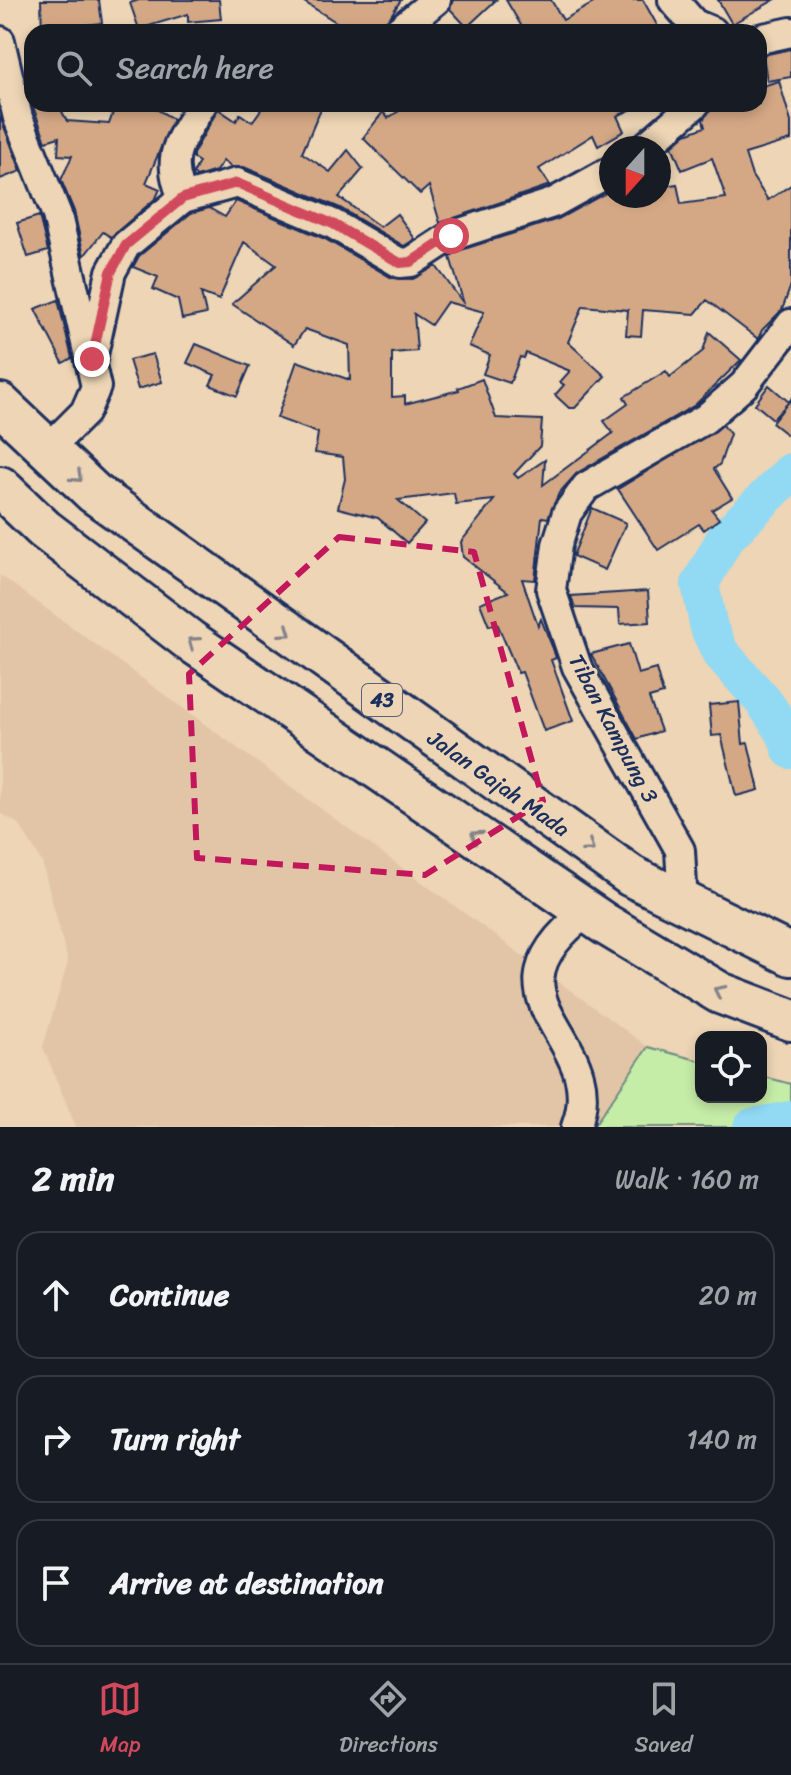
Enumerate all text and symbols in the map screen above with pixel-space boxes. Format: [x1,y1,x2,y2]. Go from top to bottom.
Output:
search box [24,24,767,112]
text: Search here [116,41,274,95]
icon: search [52,46,96,90]
north arrow [599,136,671,208]
route start [433,218,469,254]
route end [74,341,110,377]
one-way arrow [68,468,82,482]
one-way arrow [277,622,291,637]
one-way arrow [187,637,201,651]
street label: Tiban Kampung 3 [558,646,669,810]
road number: 43 [362,684,402,716]
street label: Jalan Gajah Mada [418,719,578,847]
one-way arrow [471,831,485,846]
one-way arrow [581,837,595,852]
one-way arrow [712,985,727,1001]
map controls [695,1031,767,1103]
button: locate [695,1031,767,1103]
text: 2 min [32,1149,114,1209]
text: Walk · 160 m [615,1156,759,1202]
text: Continue [110,1268,229,1322]
text: 20 m [699,1272,757,1318]
icon: ahead [34,1273,78,1317]
text: Turn right [110,1412,240,1466]
text: 140 m [686,1416,757,1462]
icon: right [34,1417,78,1461]
text: Arrive at destination [110,1556,384,1610]
icon: arrive [34,1561,78,1605]
tab: Map [98,1677,142,1764]
tab: Directions [339,1677,438,1764]
tab: Saved [635,1677,693,1764]

